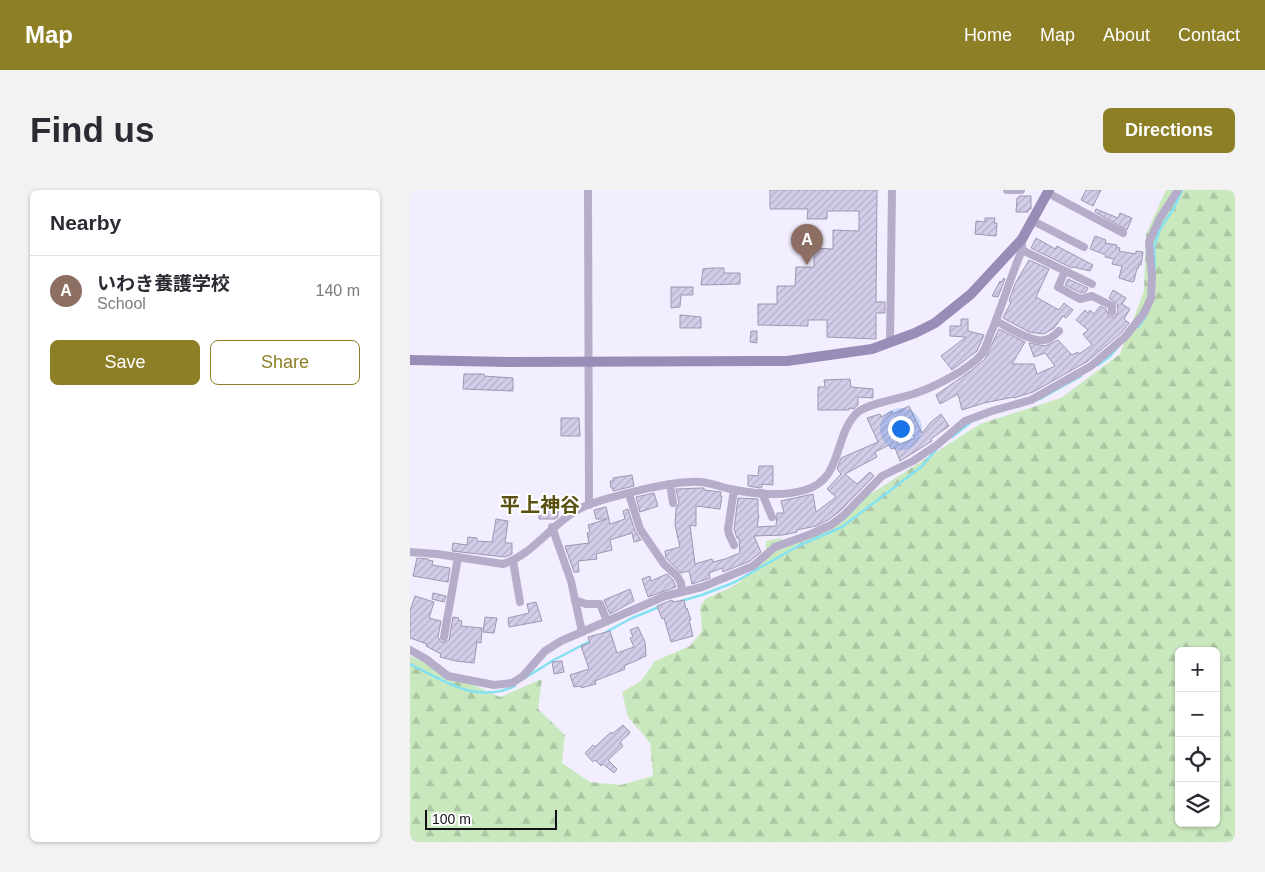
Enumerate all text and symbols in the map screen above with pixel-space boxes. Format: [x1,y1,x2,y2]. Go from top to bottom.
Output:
text: Map [25,21,73,48]
text: Home [964,25,1012,45]
text: Map [1040,25,1075,45]
text: About [1103,25,1150,45]
text: Contact [1178,25,1240,45]
button: Directions [1103,108,1235,153]
text: Find us [30,110,154,149]
text: Nearby [50,211,121,234]
pin: A [791,224,823,265]
text: いわき養護学校 [97,273,230,294]
text: A [60,282,72,299]
text: 140 m [316,282,360,299]
text: School [97,295,146,312]
button: Save [50,340,200,385]
button: Share [210,340,360,385]
your location [888,416,914,442]
district label: 平上神谷 [500,494,580,516]
map controls [1175,647,1220,827]
button: + [1175,647,1220,692]
button: − [1175,692,1220,737]
button: locate [1175,737,1220,782]
button: layers [1175,782,1220,827]
scale bar [425,807,558,830]
text: 100 m [432,811,471,827]

